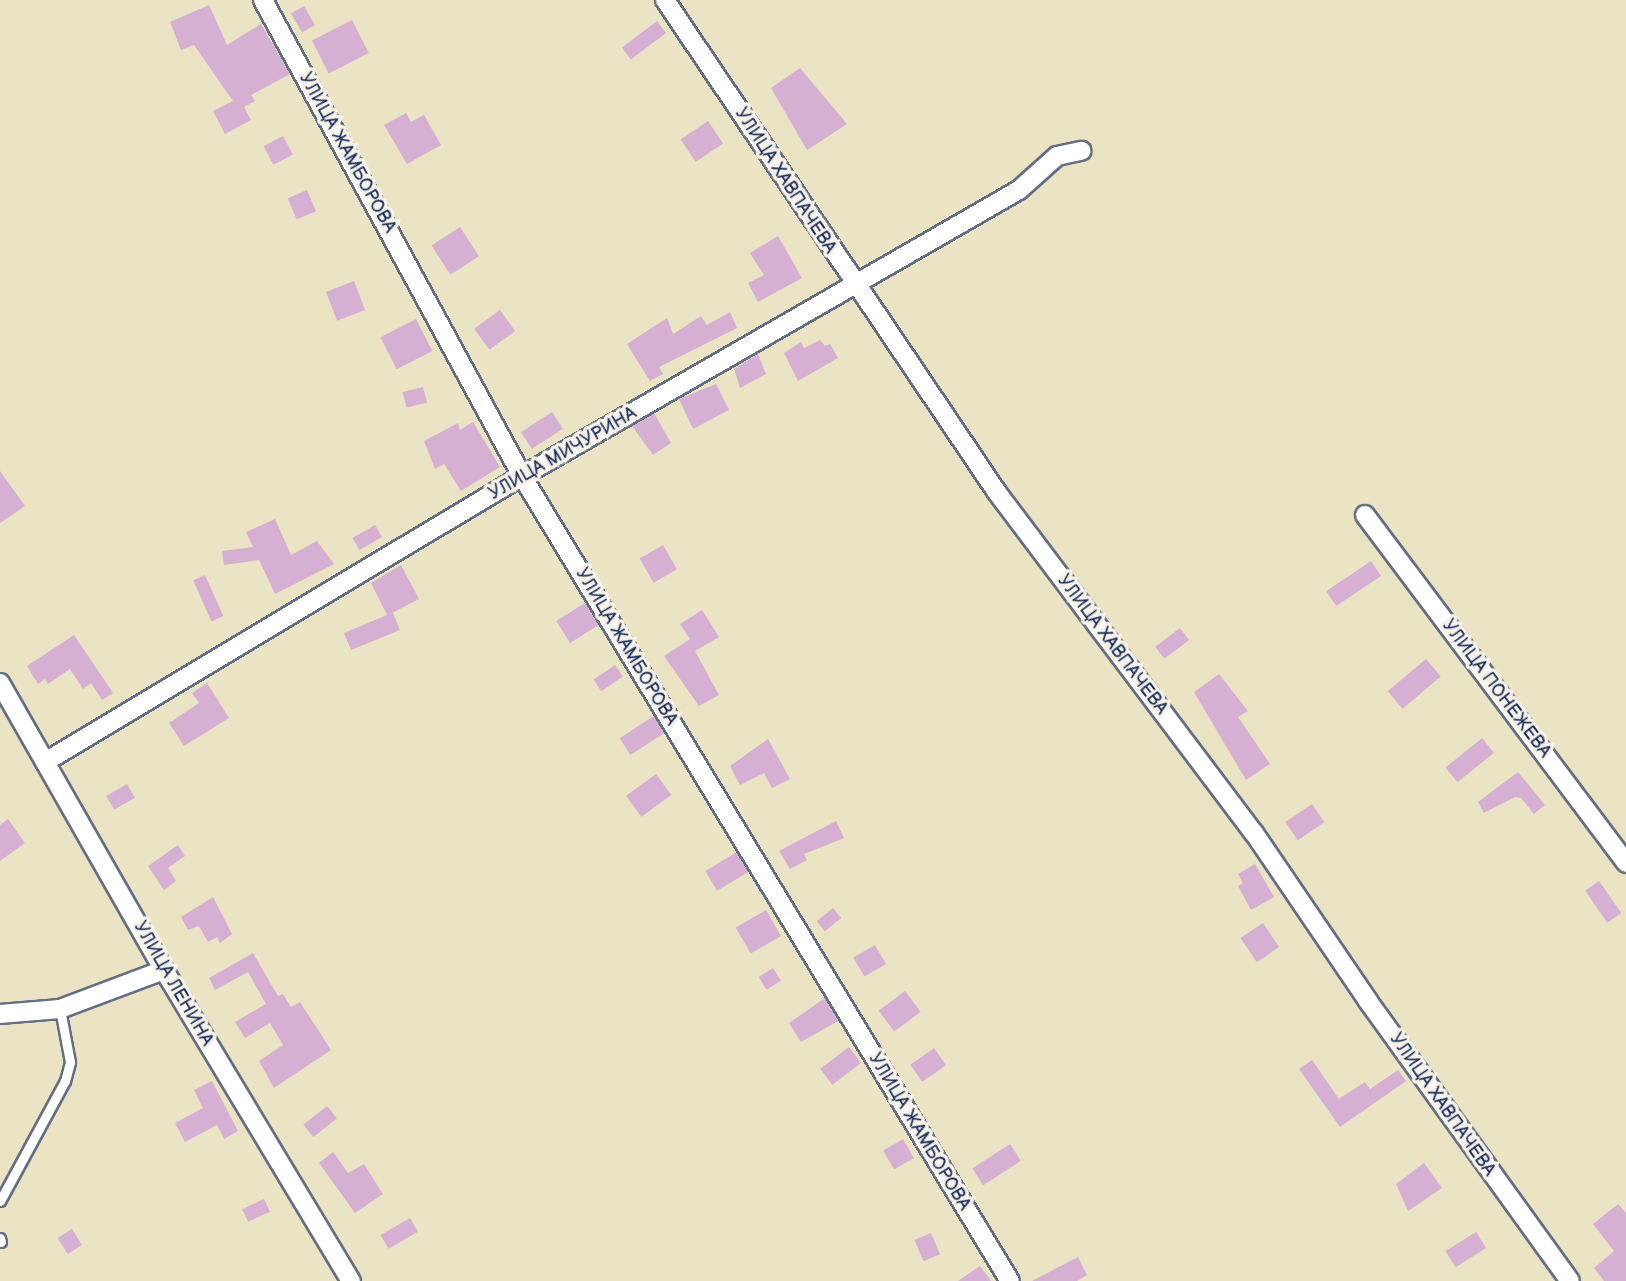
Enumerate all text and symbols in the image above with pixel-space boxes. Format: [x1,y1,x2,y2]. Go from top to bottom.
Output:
street label: УЛИЦА ЖАМБОРОВА [294,69,400,237]
street label: УЛИЦА ХАВПАЧЕВА [730,104,840,258]
street label: УЛИЦА МИЧУРИНА [485,403,641,505]
street label: УЛИЦА ЖАМБОРОВА [570,564,682,730]
street label: УЛИЦА ХАВПАЧЕВА [1052,571,1172,719]
street label: УЛИЦА ПОНЕЖЕВА [1437,616,1555,762]
street label: УЛИЦА ЛЕНИНА [129,918,217,1050]
street label: УЛИЦА ХАВПАЧЕВА [1384,1029,1500,1181]
street label: УЛИЦА ЖАМБОРОВА [863,1049,975,1215]

